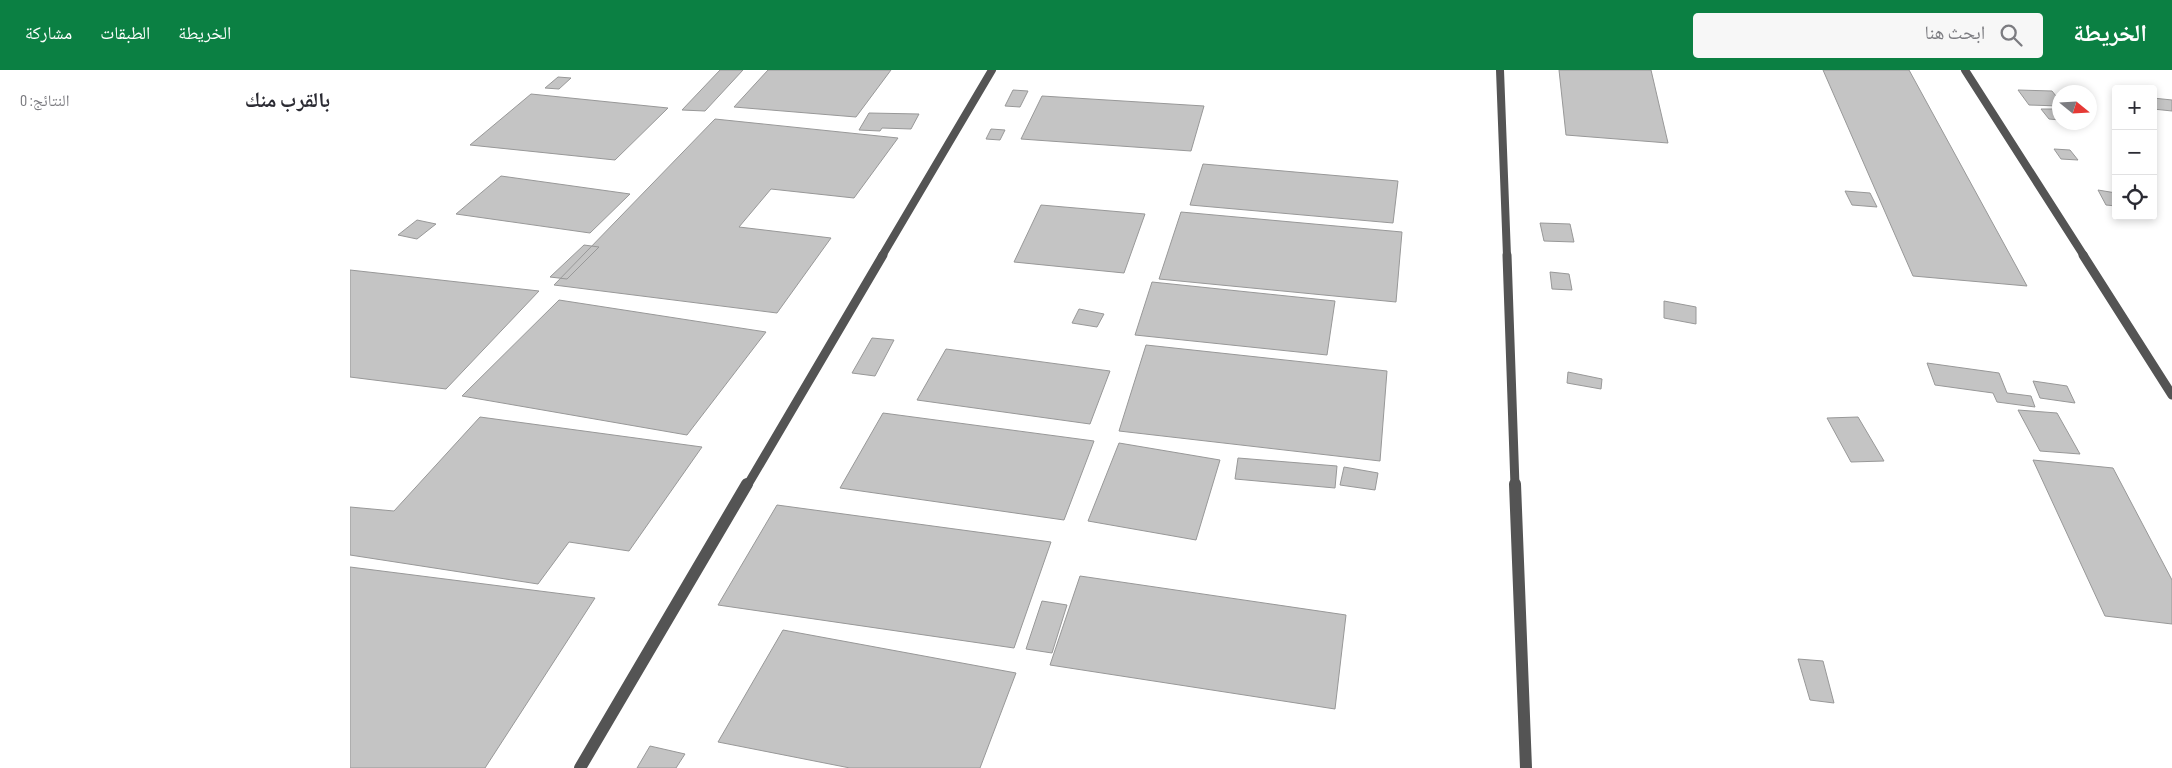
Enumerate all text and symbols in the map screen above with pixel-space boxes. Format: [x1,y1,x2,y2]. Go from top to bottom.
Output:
search box [1693,13,2043,58]
text: الخريطة [2073,19,2147,48]
icon: search [1997,21,2025,49]
text: ابحث هنا [1924,22,1985,45]
text: مشاركة [25,23,72,44]
text: الطبقات [100,23,150,44]
text: الخريطة [178,23,231,44]
north arrow [2052,85,2097,130]
map controls [2112,85,2157,220]
button: + [2112,85,2157,130]
text: بالقرب منك [245,88,330,113]
text: النتائج: 0 [20,92,69,111]
button: − [2112,130,2157,175]
button: locate [2112,175,2157,220]

